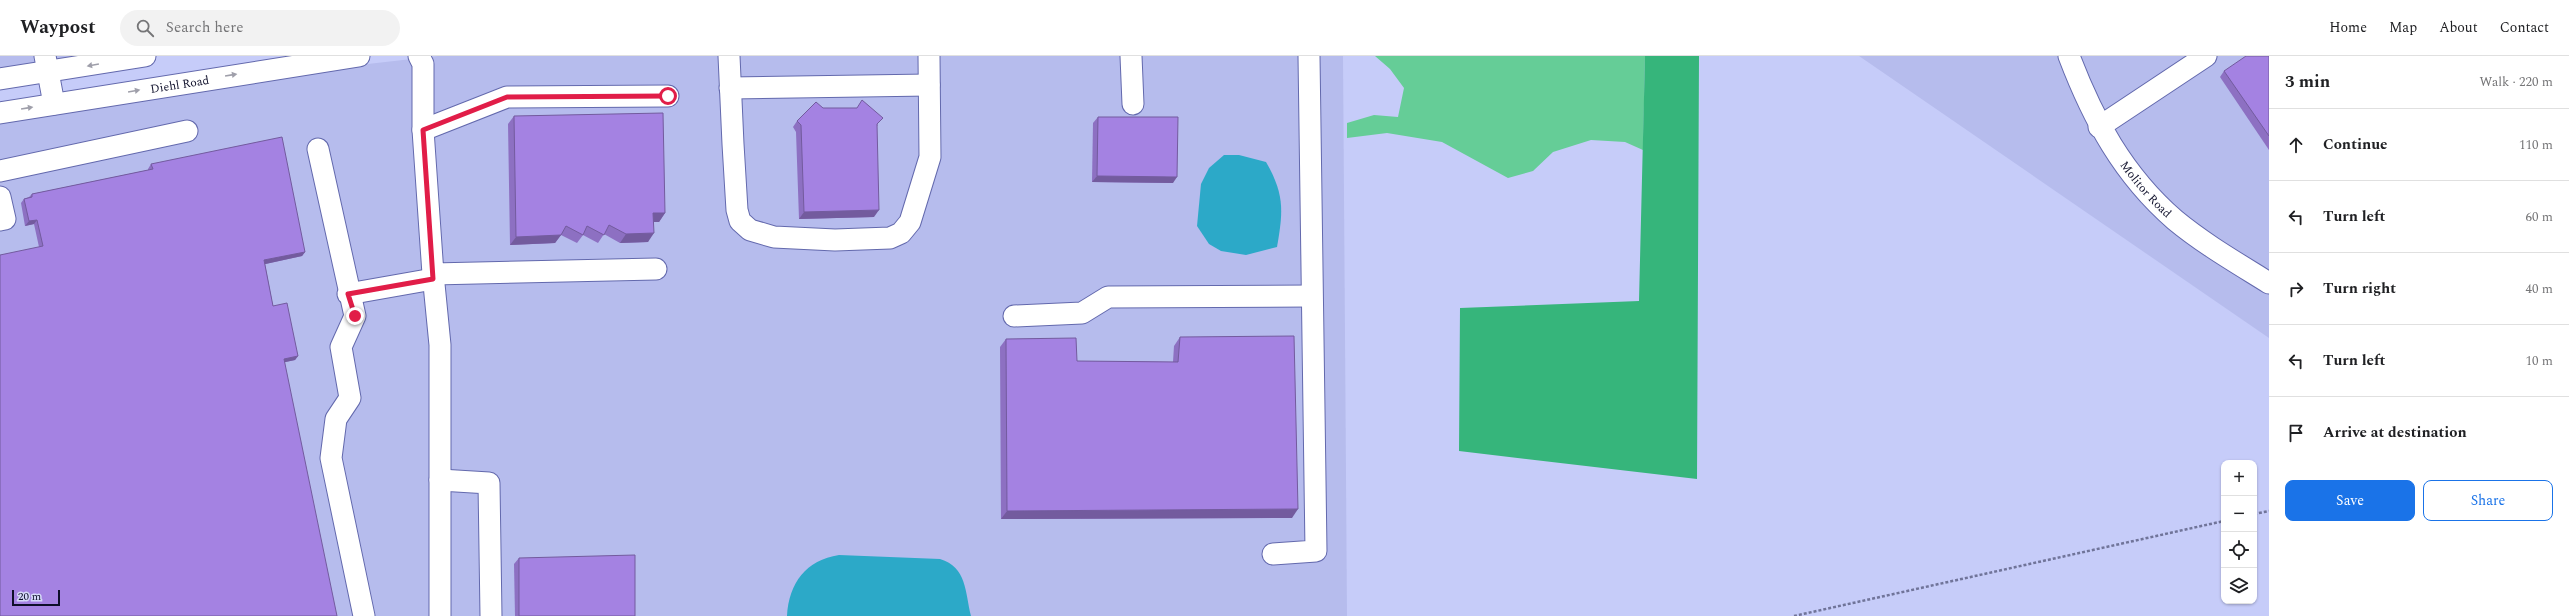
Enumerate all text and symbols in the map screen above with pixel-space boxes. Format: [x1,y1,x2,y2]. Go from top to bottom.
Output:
search box [120,10,400,46]
text: Waypost [20,13,96,42]
text: Search here [166,16,243,39]
icon: search [134,17,156,39]
text: Home [2329,17,2367,38]
text: Map [2389,17,2417,38]
text: About [2439,17,2478,38]
text: Contact [2500,17,2549,38]
one-way arrow [87,62,99,68]
text: 3 min [2285,69,2330,95]
street label: Diehl Road [149,71,211,99]
one-way arrow [225,72,237,78]
text: Walk · 220 m [2479,72,2553,92]
route start [659,87,677,105]
one-way arrow [128,88,140,94]
one-way arrow [21,105,33,111]
text: Continue [2323,133,2388,156]
icon: ahead [2285,134,2307,156]
text: 110 m [2519,135,2553,155]
street label: Molitor Road [2115,157,2176,223]
text: Turn left [2323,205,2385,228]
icon: left [2285,206,2307,228]
text: 60 m [2526,207,2553,227]
text: Turn right [2323,277,2396,300]
icon: right [2285,278,2307,300]
text: 40 m [2526,279,2553,299]
route end [346,307,364,325]
text: Turn left [2323,349,2385,372]
icon: left [2285,350,2307,372]
text: 10 m [2526,351,2553,371]
text: Arrive at destination [2323,421,2467,444]
icon: arrive [2285,422,2307,444]
map controls [2221,460,2257,604]
button: + [2221,460,2257,496]
button: Save [2285,480,2415,521]
button: Share [2423,480,2553,521]
button: − [2221,496,2257,532]
button: locate [2221,532,2257,568]
button: layers [2221,568,2257,604]
scale bar [12,588,60,607]
text: 20 m [18,588,41,605]

